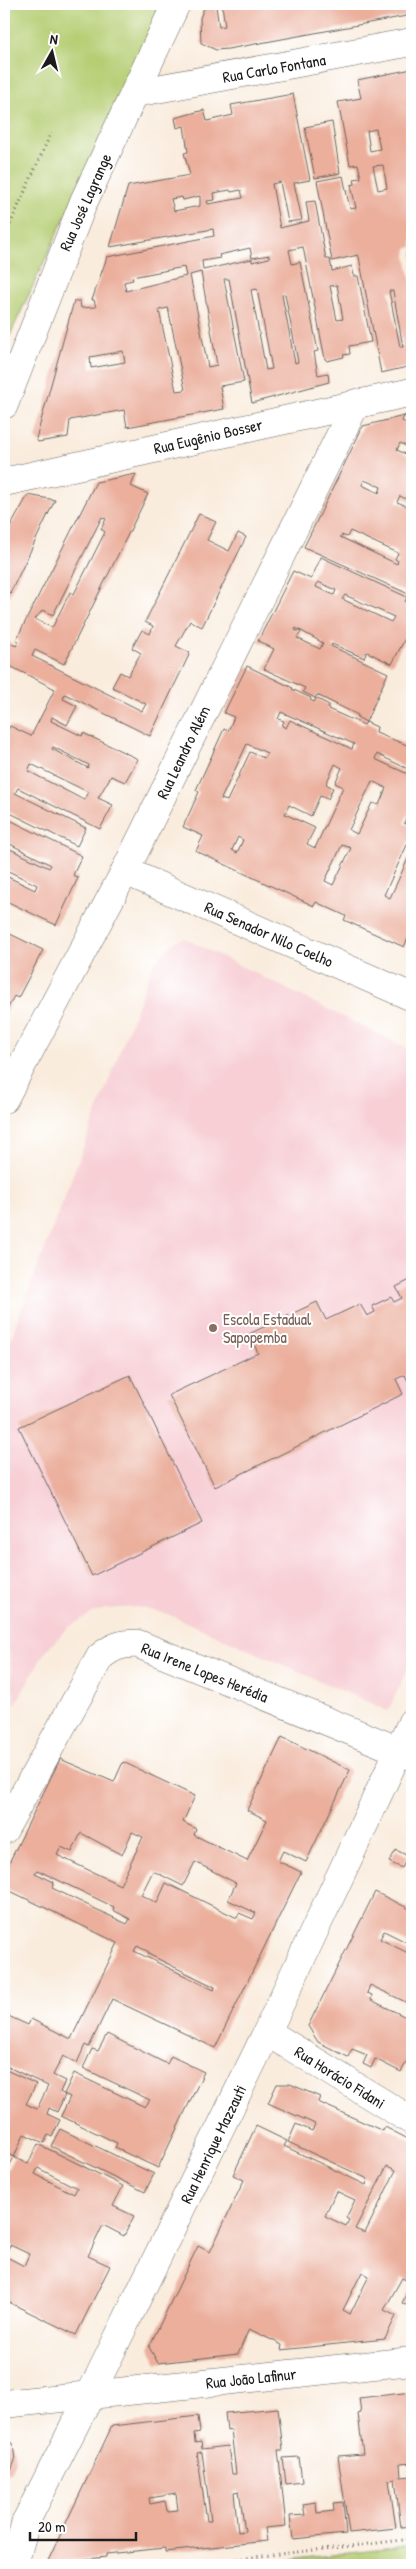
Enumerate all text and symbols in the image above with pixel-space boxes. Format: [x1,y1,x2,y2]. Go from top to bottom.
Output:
north arrow [28,28,78,78]
text: N [49,29,59,49]
street label: Rua Carlo Fontana [221,48,327,88]
street label: Rua José Lagrange [54,149,117,254]
street label: Rua Eugênio Bosser [151,413,265,459]
street label: Rua Leandro Além [151,702,215,802]
street label: Rua Senador Nilo Coelho [201,896,337,973]
place label: Escola Estadual Sapopemba [223,1308,312,1348]
marker: Escola Estadual Sapopemba [207,1322,219,1334]
street label: Rua Irene Lopes Herédia [138,1636,272,1708]
street label: Rua Horácio Fidani [291,2040,389,2114]
street label: Rua Henrique Mazzauti [175,2081,251,2207]
street label: Rua João Lafinur [205,2362,297,2394]
scale bar [30,2509,136,2541]
text: 20 m [38,2516,65,2537]

